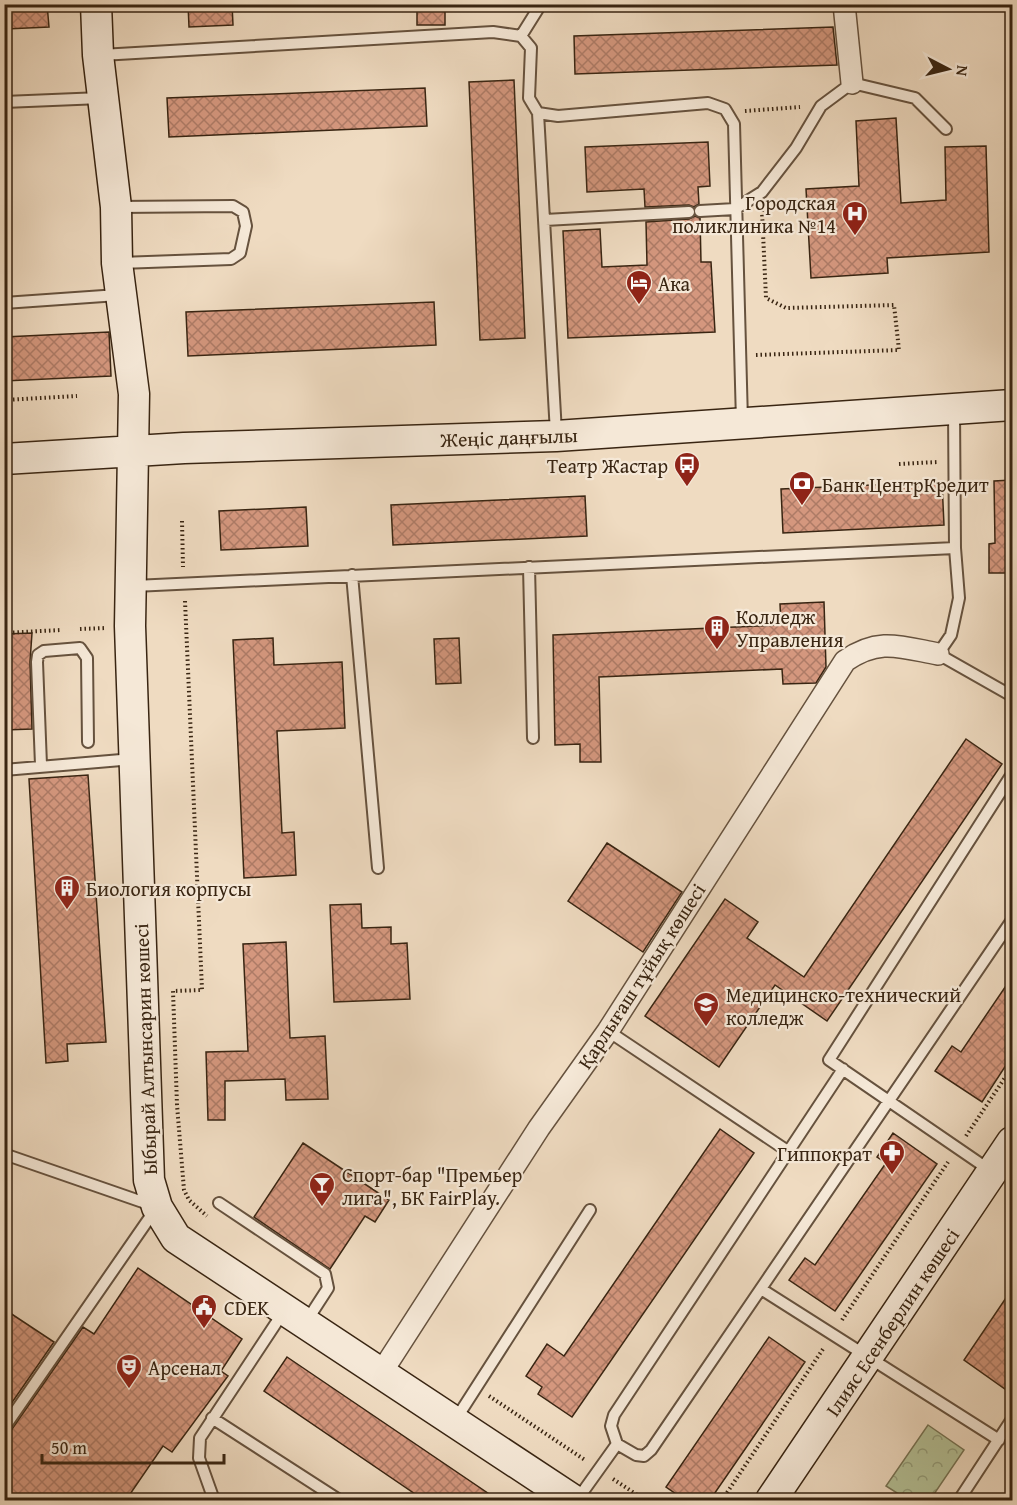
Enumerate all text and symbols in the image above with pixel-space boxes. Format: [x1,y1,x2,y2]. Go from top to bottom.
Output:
north arrow [918,39,978,99]
text: N [950,64,975,78]
place label: Городская поликлиника №14 [672,188,836,240]
hospital icon: Городская поликлиника №14 [840,199,870,237]
hotel icon: Ака [624,268,654,306]
place label: Ака [658,269,691,298]
street label: Жеңіс даңғылы [439,420,578,454]
bus stop icon: Театр Жастар [672,450,702,488]
place label: Театр Жастар [547,451,668,480]
bank icon: Банк ЦентрКредит [787,469,817,507]
place label: Банк ЦентрКредит [822,470,989,499]
place label: Колледж Управления [736,602,844,654]
building icon: Колледж Управления [702,613,732,651]
building icon: Биология корпусы [52,873,82,911]
place label: Биология корпусы [86,874,251,903]
street label: Қарлығаш тұйық көшесі [570,877,712,1075]
street label: Ыбырай Алтынсарин көшесі [126,922,164,1175]
place label: Медицинско-технический колледж [726,980,961,1032]
school or university icon: Медицинско-технический колледж [691,990,721,1028]
pharmacy icon: Гиппократ [877,1138,907,1176]
place label: Гиппократ [777,1139,872,1168]
place label: Спорт-бар "Премьер лига", БК FairPlay. [342,1160,523,1212]
bar icon: Спорт-бар "Премьер лига", БК FairPlay. [307,1170,337,1208]
street label: Ілияс Есенберлин көшесі [818,1222,966,1422]
public building icon: CDEK [189,1292,219,1330]
place label: CDEK [224,1293,269,1322]
theatre icon: Арсенал [114,1352,144,1390]
place label: Арсенал [148,1353,221,1382]
scale bar [42,1427,224,1465]
text: 50 m [51,1434,87,1461]

